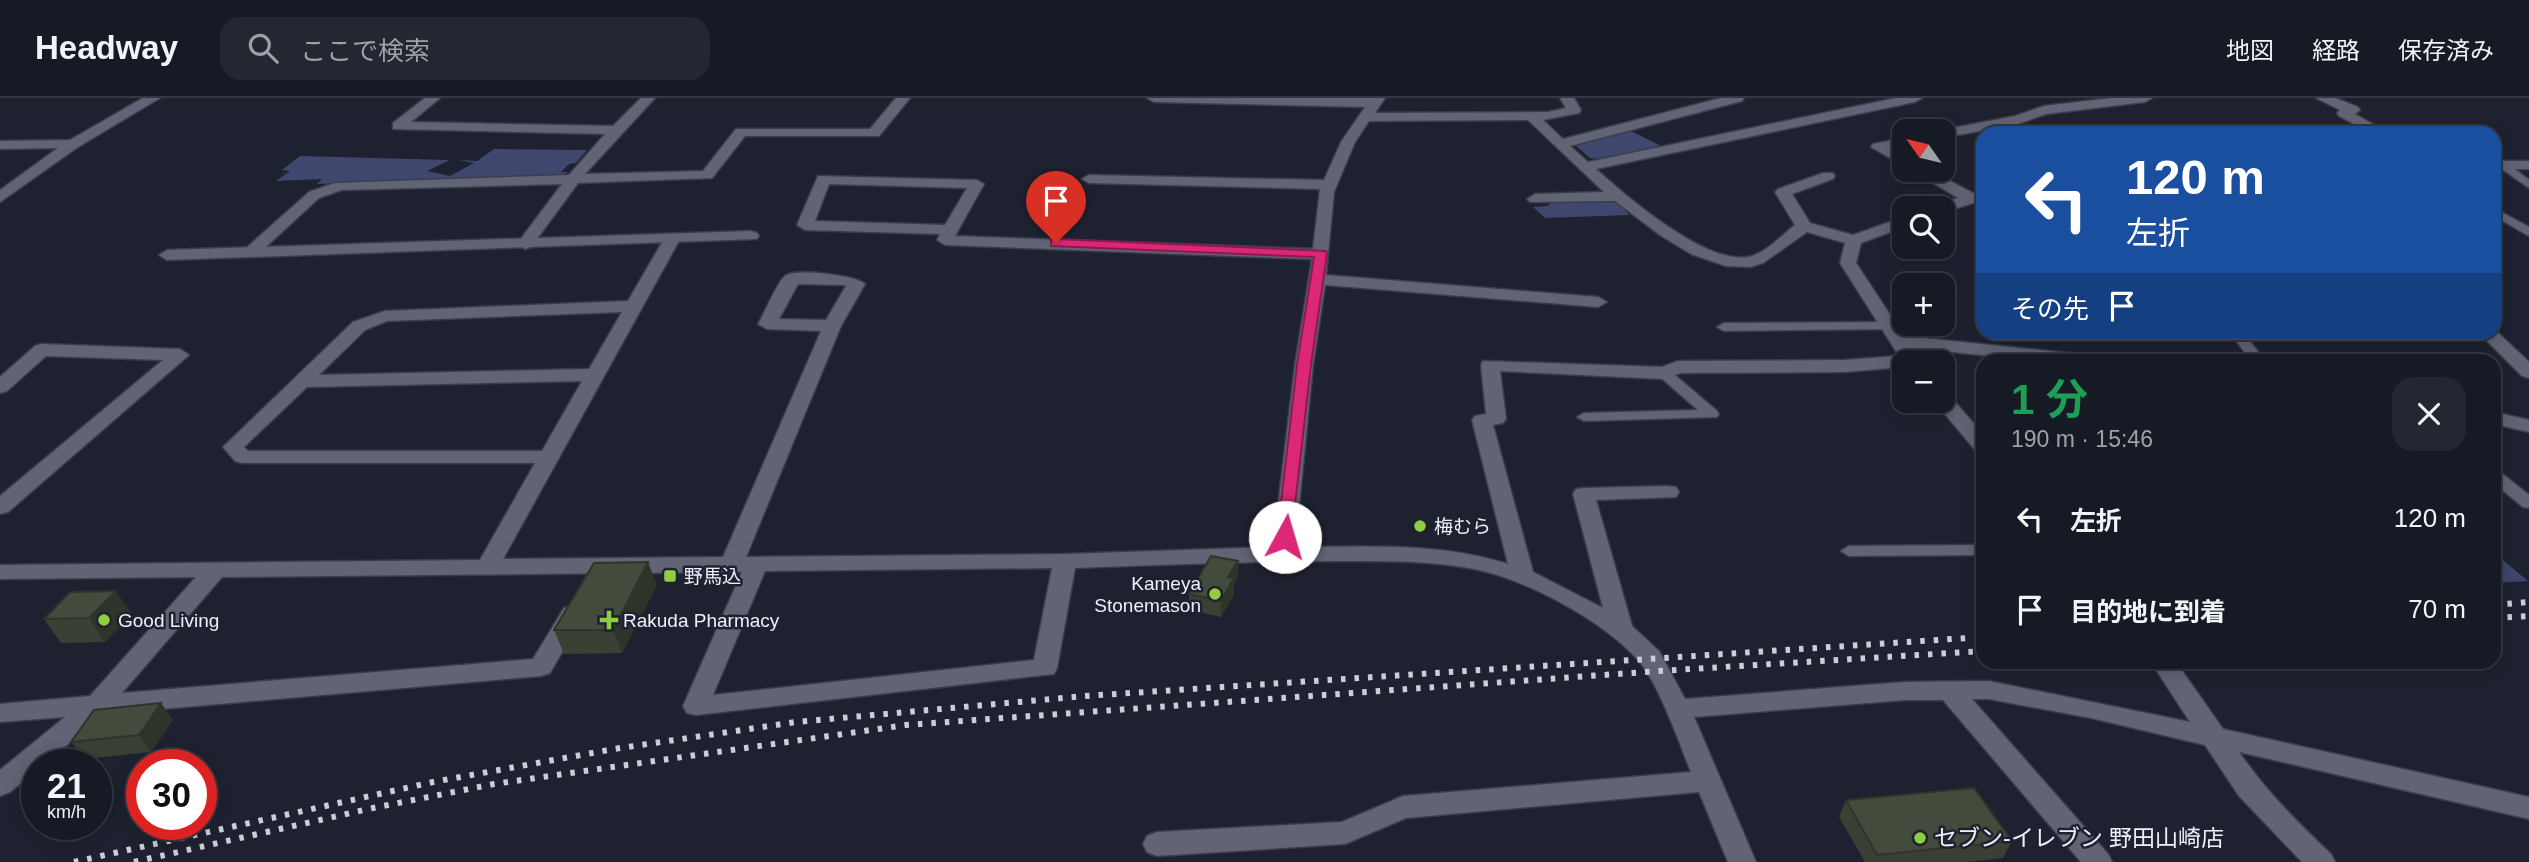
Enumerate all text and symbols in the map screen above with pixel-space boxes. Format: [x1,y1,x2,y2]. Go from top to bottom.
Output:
search box [220,17,710,80]
text: Headway [35,29,178,66]
icon: search [244,29,282,67]
text: ここで検索 [300,36,430,66]
text: 地図 [2226,37,2274,64]
text: 経路 [2312,37,2360,64]
text: 保存済み [2398,37,2494,64]
north arrow [1892,119,1955,182]
map controls [1892,119,1955,413]
text: 120 m [2126,150,2265,204]
icon: left [2011,154,2102,245]
pin [1026,171,1086,243]
icon: arrive [1037,182,1075,220]
button: search [1892,196,1955,259]
text: 左折 [2126,215,2190,251]
button: + [1892,273,1955,336]
icon: arrive [2103,287,2141,325]
text: その先 [2011,294,2089,324]
button: − [1892,350,1955,413]
text: 1 分 [2011,376,2088,423]
button: close [2392,377,2466,451]
text: 190 m · 15:46 [2011,426,2153,452]
position arrow [1248,500,1322,574]
icon: left [2011,500,2049,538]
text: 120 m [2394,503,2466,533]
text: 左折 [2070,506,2122,536]
place label: 梅むら [1434,516,1491,537]
marker: 梅むら [1412,518,1428,534]
place label: 野馬込 [684,566,741,587]
marker: 野馬込 [662,568,678,584]
place label: Kameya Stonemason [1094,573,1201,616]
marker: Kameya Stonemason [1207,586,1223,602]
icon: arrive [2011,591,2049,629]
text: 70 m [2408,594,2466,624]
text: 目的地に到着 [2070,597,2226,627]
place label: Good Living [118,610,219,631]
place label: Rakuda Pharmacy [623,610,780,631]
marker: Good Living [96,612,112,628]
marker: Rakuda Pharmacy [601,612,617,628]
speed limit sign: 30 [126,749,217,840]
text: 21 [47,766,86,805]
text: km/h [47,802,86,822]
place label: セブン-イレブン 野田山崎店 [1934,825,2224,851]
marker: セブン-イレブン 野田山崎店 [1912,830,1928,846]

